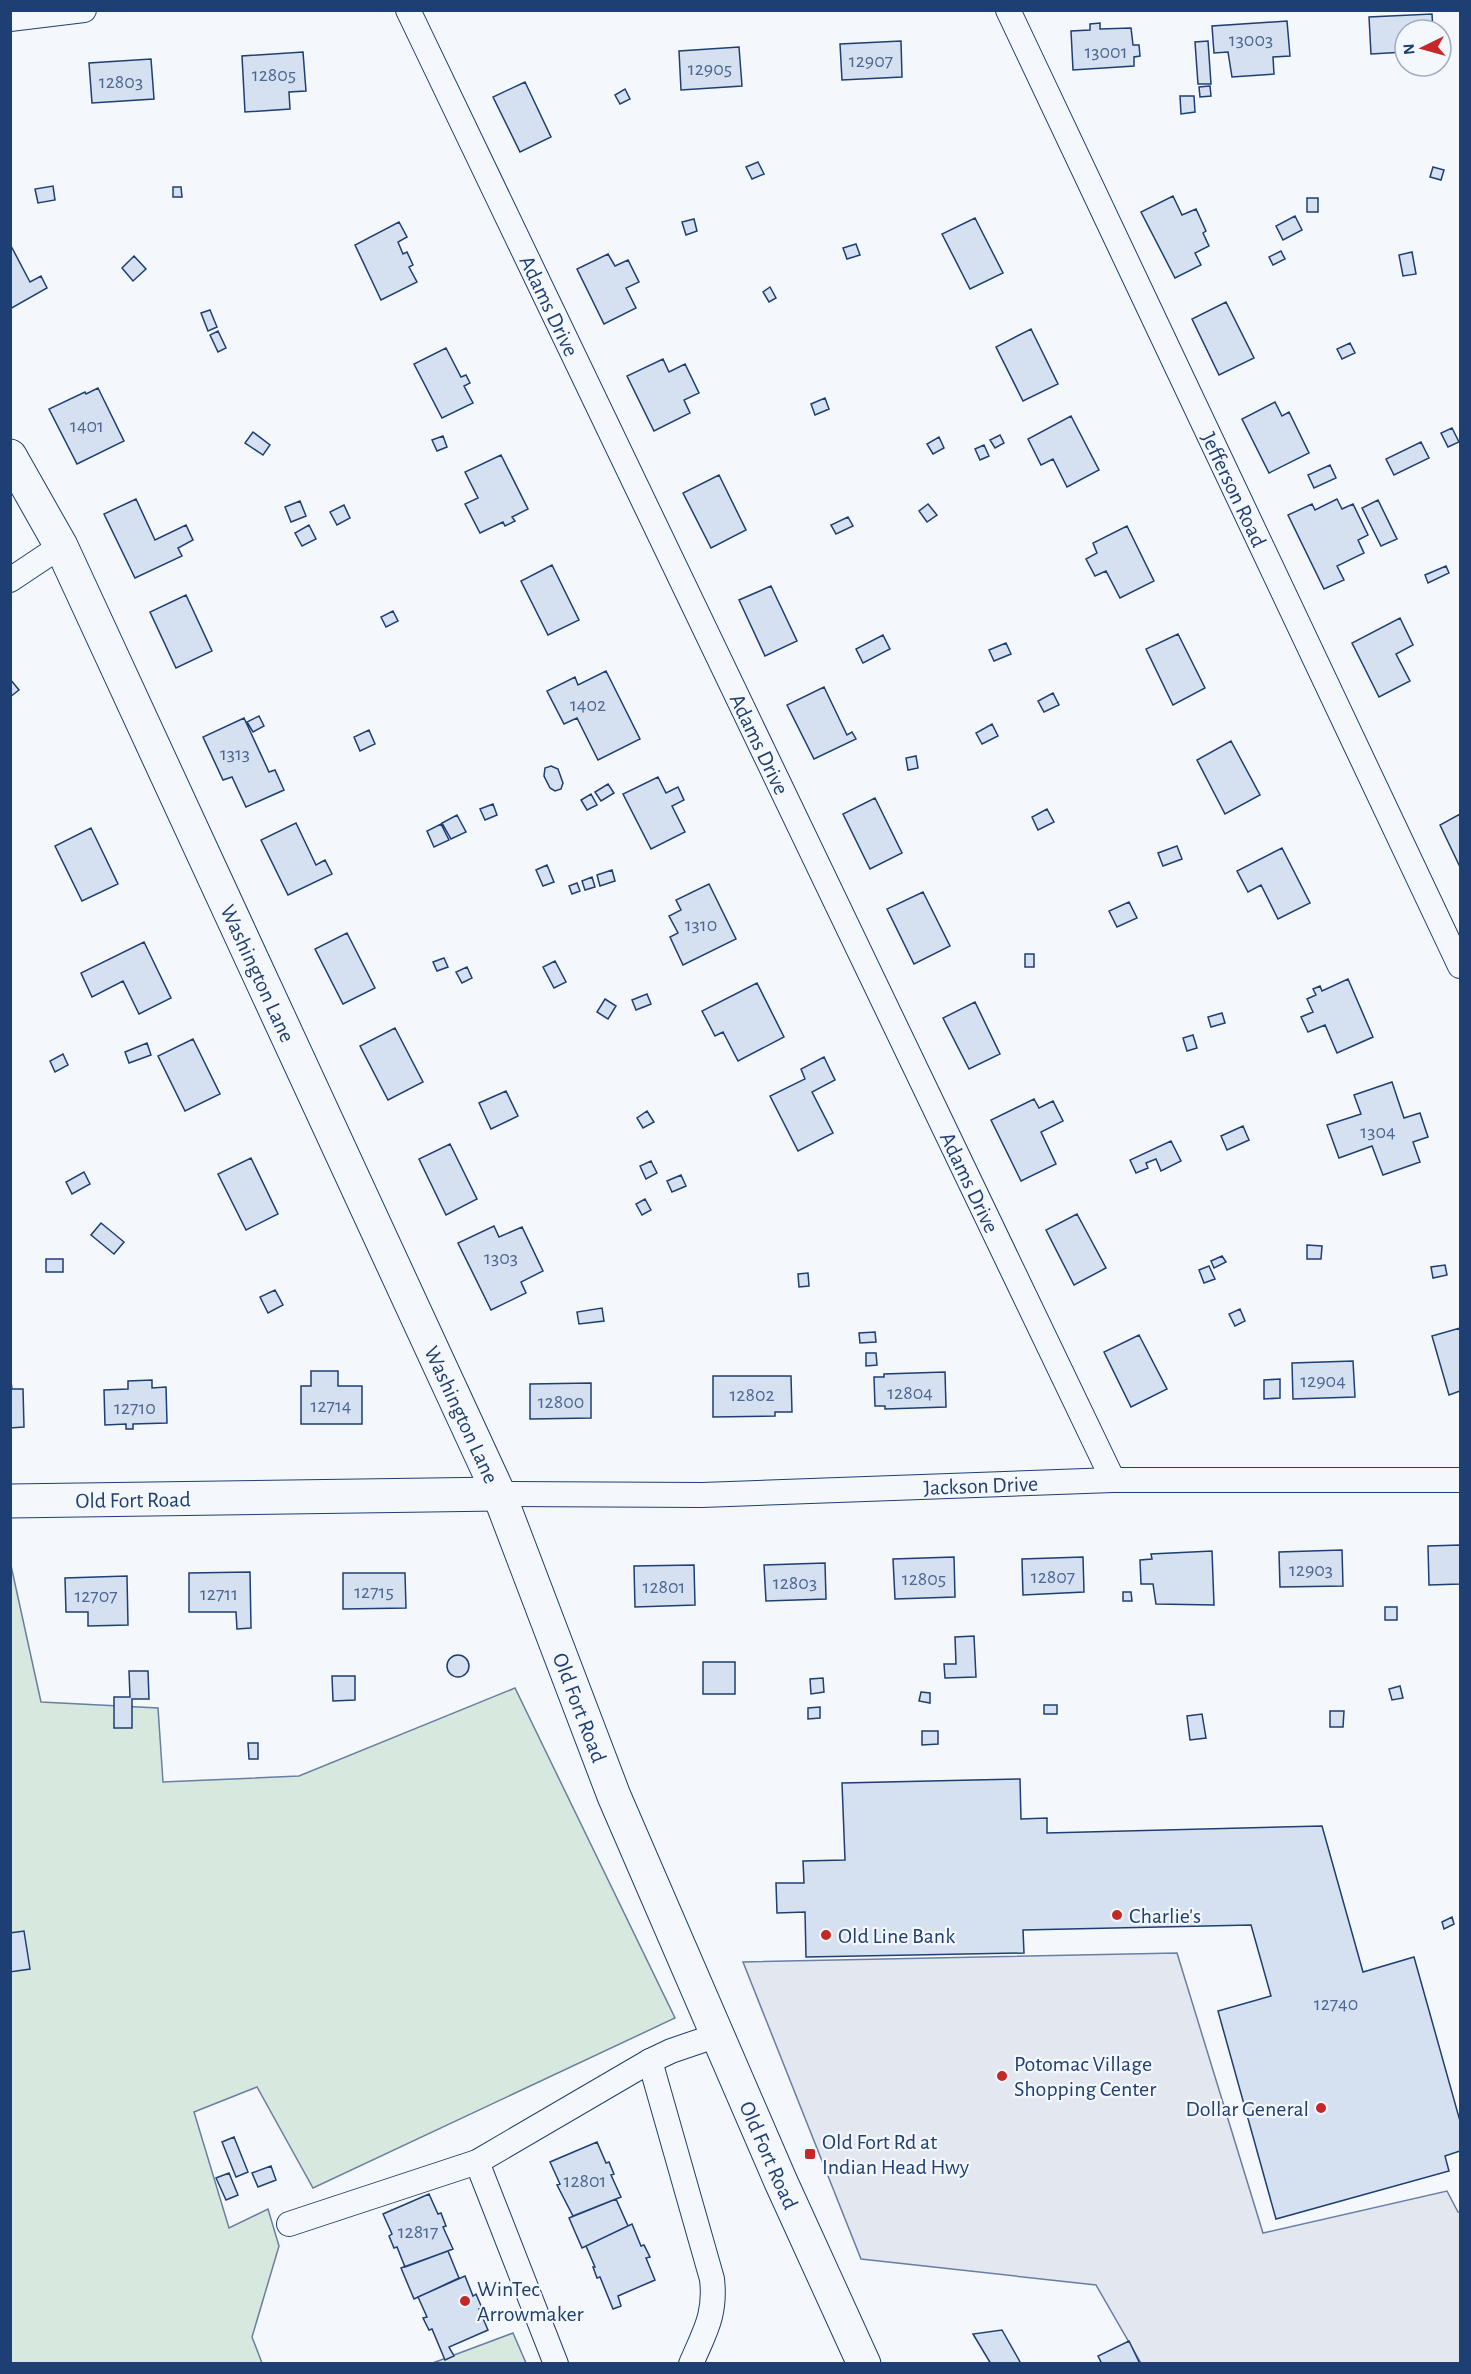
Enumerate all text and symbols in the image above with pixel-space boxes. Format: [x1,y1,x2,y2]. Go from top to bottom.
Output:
north arrow [1393,18,1453,78]
house number: 13003 [1229,30,1273,50]
house number: 13001 [1084,42,1128,62]
text: N [1401,43,1418,55]
house number: 12907 [849,51,893,71]
house number: 12905 [688,59,732,79]
house number: 12805 [252,65,296,85]
house number: 12803 [99,72,143,92]
street label: Adams Drive [515,252,582,360]
house number: 1401 [70,416,104,436]
street label: Jefferson Road [1197,429,1270,550]
street label: Adams Drive [726,691,793,798]
house number: 1402 [570,695,606,715]
house number: 1313 [220,744,250,764]
street label: Washington Lane [216,902,299,1046]
house number: 1310 [685,915,717,935]
house number: 1304 [1360,1122,1396,1142]
street label: Adams Drive [936,1129,1003,1236]
house number: 1303 [484,1248,518,1268]
street label: Washington Lane [420,1343,502,1487]
house number: 12904 [1300,1371,1346,1391]
house number: 12804 [887,1383,933,1403]
house number: 12802 [729,1385,775,1405]
house number: 12800 [538,1392,584,1412]
house number: 12714 [311,1396,351,1416]
house number: 12710 [114,1398,156,1418]
street label: Jackson Drive [923,1473,1039,1499]
street label: Old Fort Road [75,1488,191,1512]
house number: 12903 [1289,1560,1333,1580]
house number: 12807 [1031,1567,1075,1587]
house number: 12805 [902,1569,946,1589]
house number: 12803 [773,1573,817,1593]
house number: 12801 [643,1577,685,1597]
house number: 12715 [354,1582,394,1602]
house number: 12711 [200,1584,238,1604]
house number: 12707 [74,1586,118,1606]
street label: Old Fort Road [548,1650,610,1766]
place label: Charlie's [1129,1905,1201,1927]
marker: Charlie's [1110,1908,1124,1922]
place label: Old Line Bank [838,1925,955,1947]
marker: Old Line Bank [819,1928,833,1942]
house number: 12740 [1314,1994,1358,2014]
place label: Potomac Village Shopping Center [1014,2053,1156,2100]
marker: Potomac Village Shopping Center [995,2069,1009,2083]
street label: Old Fort Road [735,2098,802,2213]
place label: Dollar General [1186,2098,1309,2120]
marker: Dollar General [1314,2101,1328,2115]
place label: Old Fort Rd at Indian Head Hwy [822,2131,970,2178]
marker: Old Fort Rd at Indian Head Hwy [803,2147,817,2161]
house number: 12801 [564,2171,606,2191]
house number: 12817 [398,2222,438,2242]
place label: WinTec Arrowmaker [477,2278,584,2325]
marker: WinTec Arrowmaker [458,2294,472,2308]

